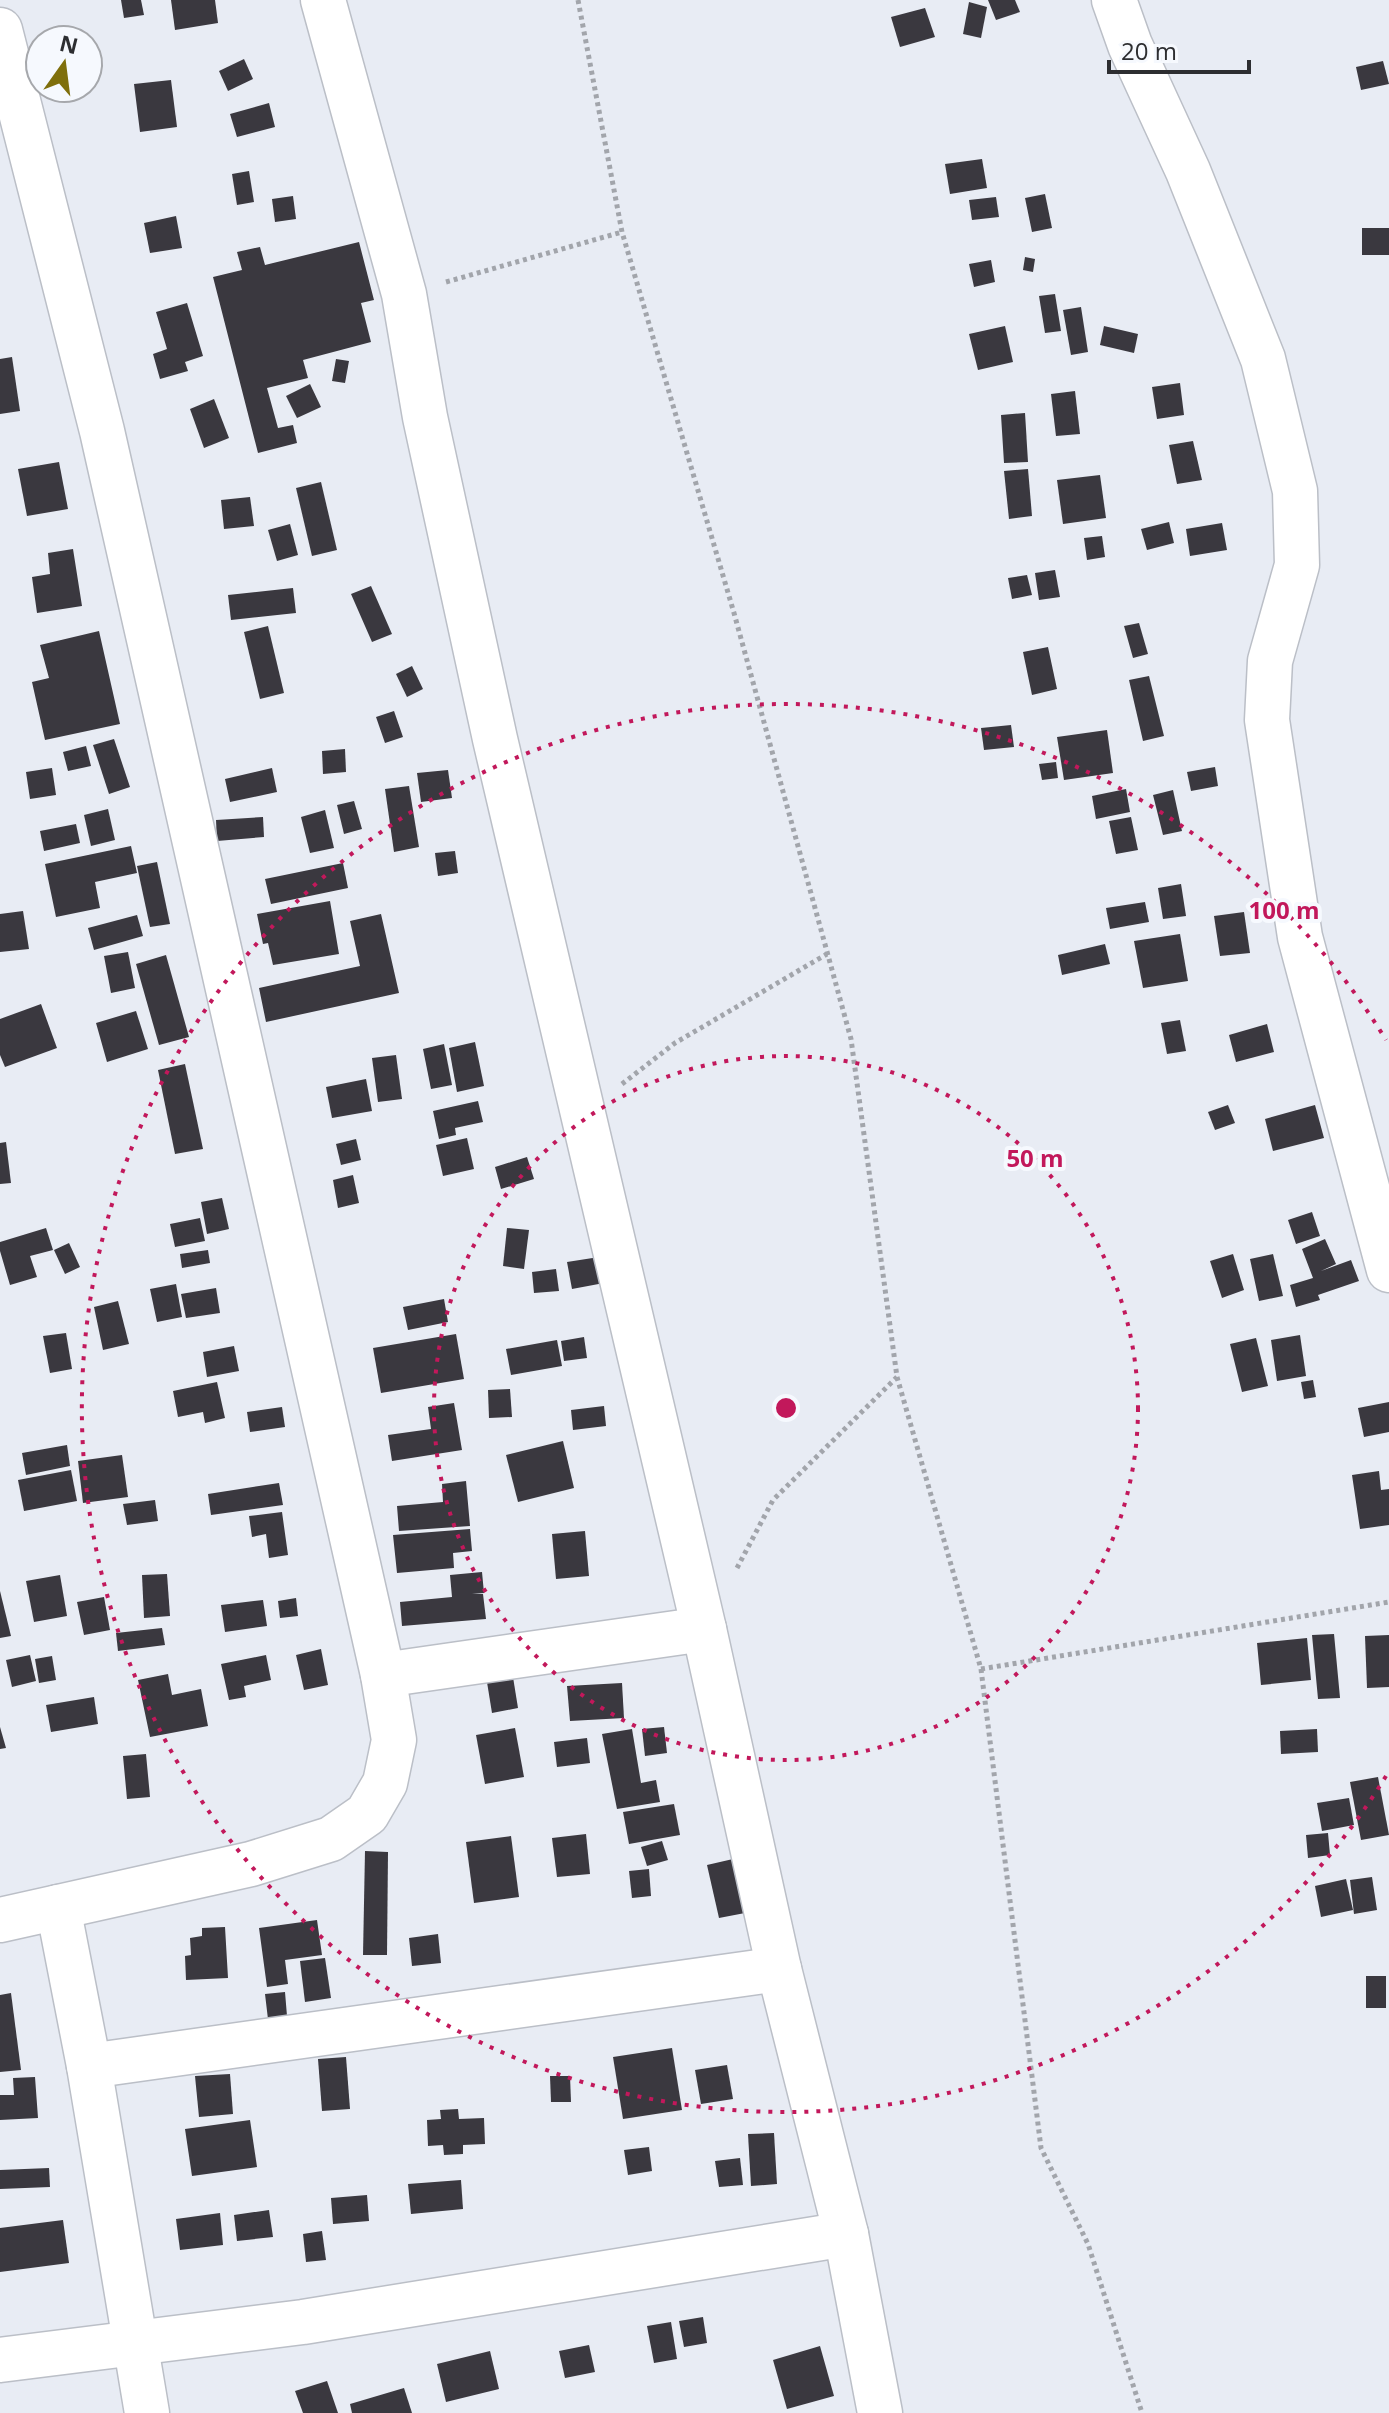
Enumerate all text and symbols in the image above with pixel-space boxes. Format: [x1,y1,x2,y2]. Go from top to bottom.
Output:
north arrow [24,24,104,104]
scale bar [1109,24,1249,74]
text: N [57,27,81,60]
text: 20 m [1121,34,1177,67]
text: 100 m [1249,893,1319,926]
text: 50 m [1006,1141,1064,1174]
centre of rings [772,1394,800,1422]

